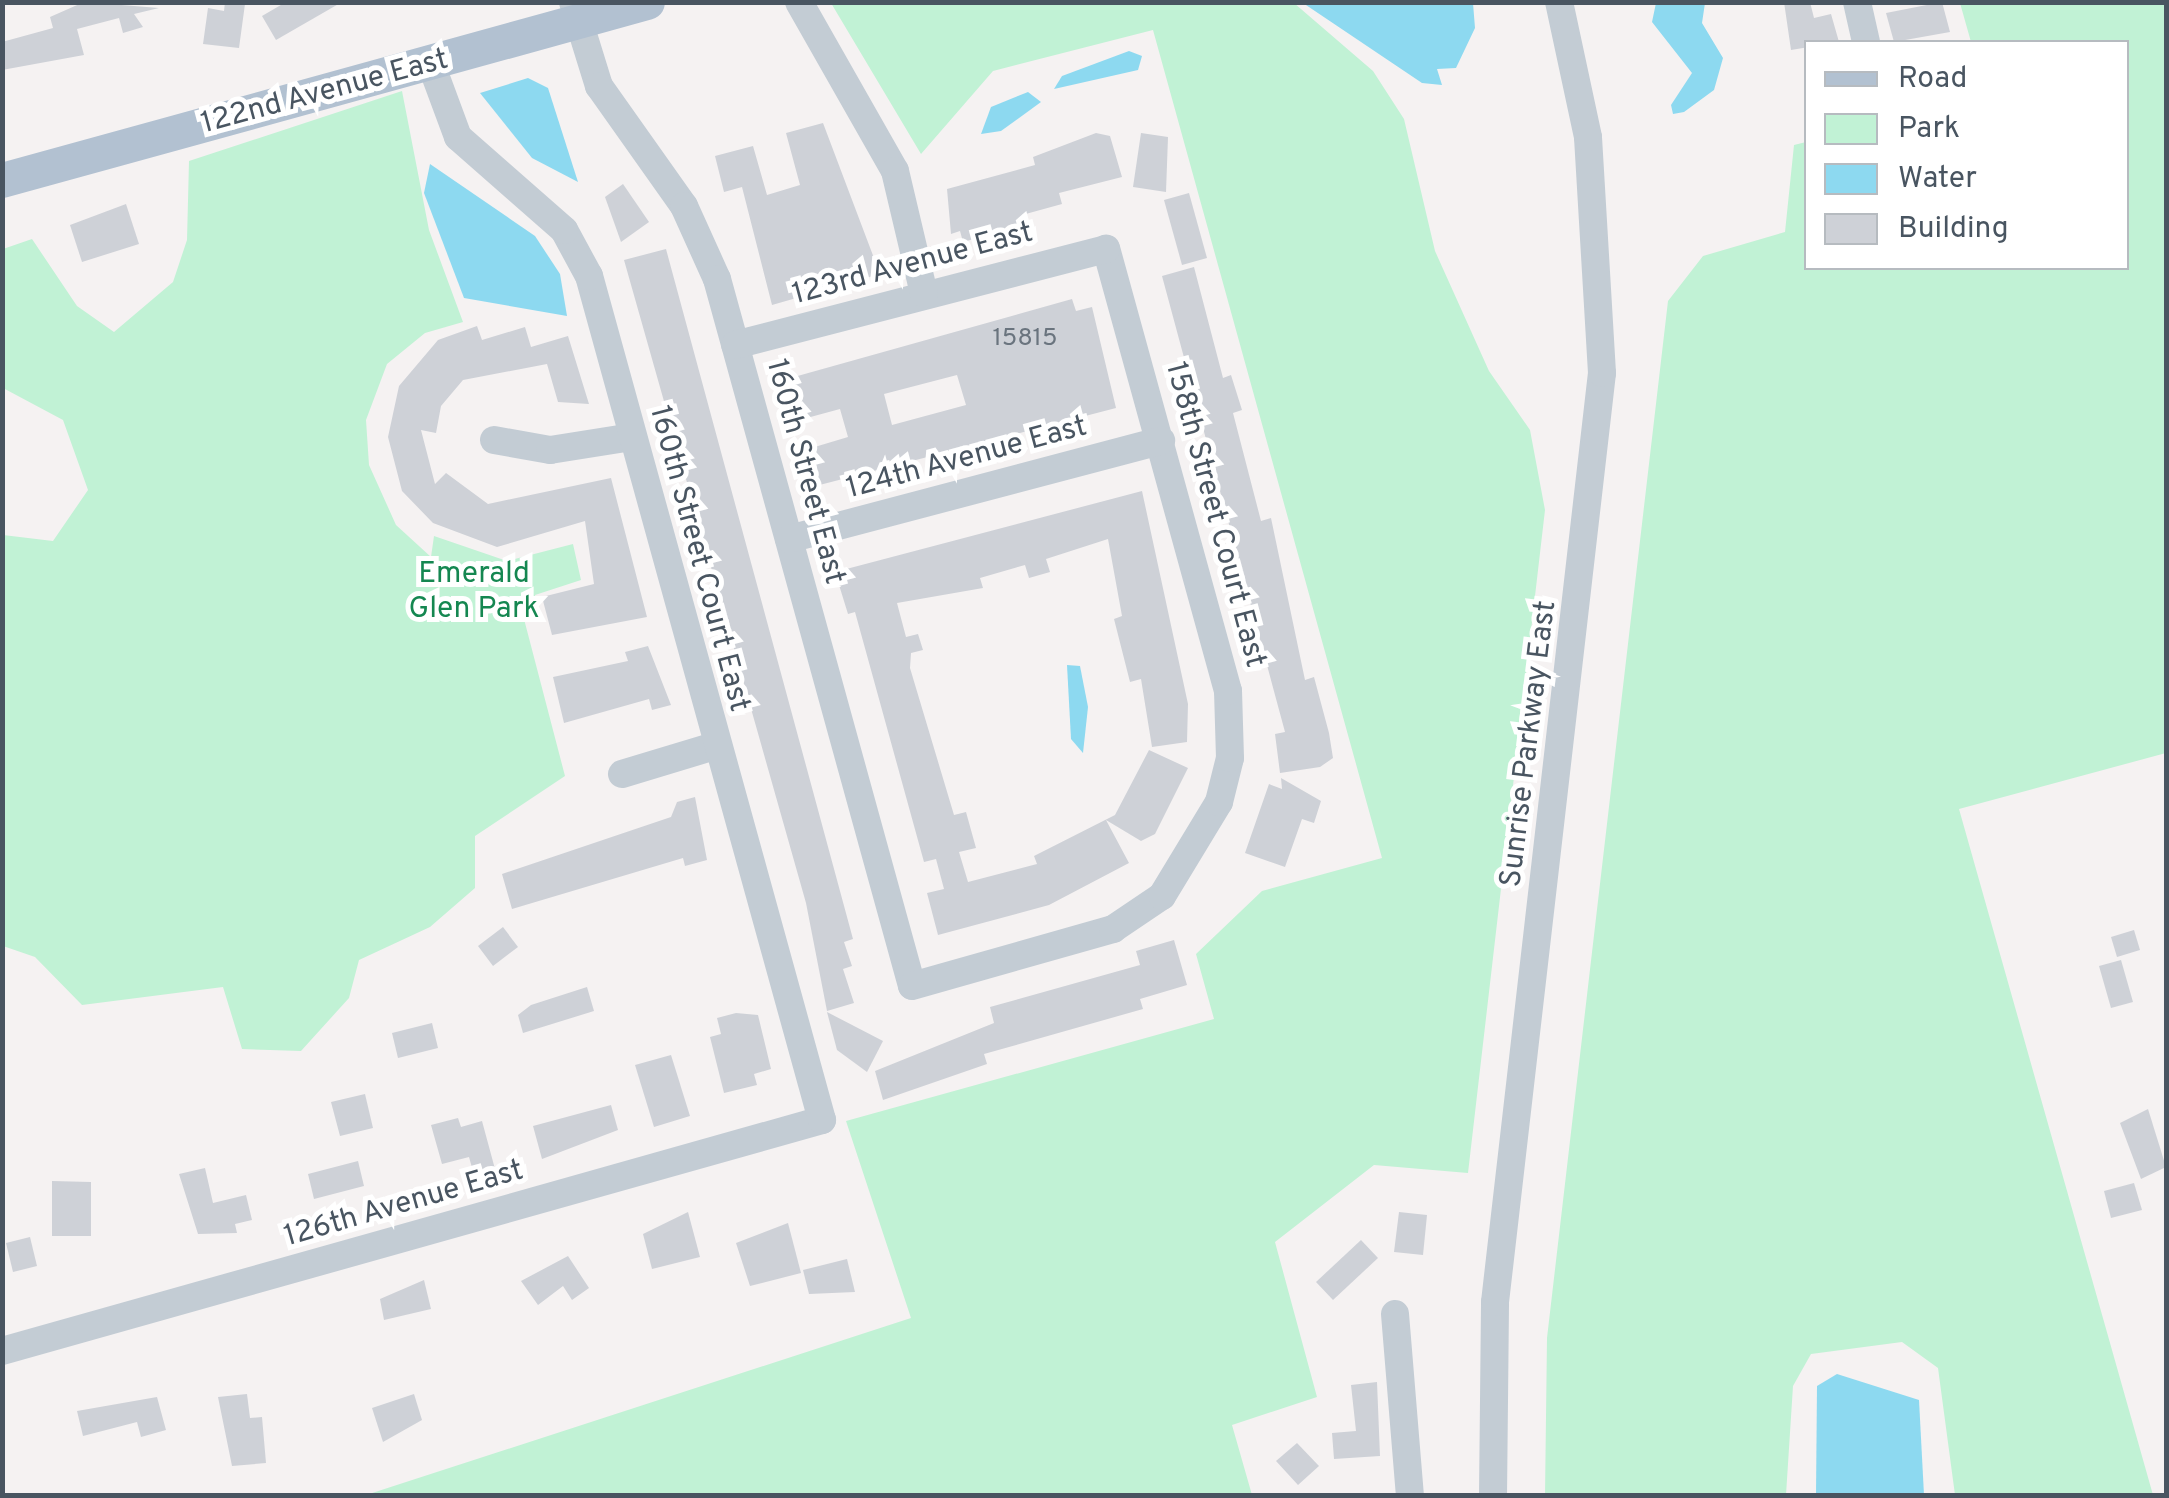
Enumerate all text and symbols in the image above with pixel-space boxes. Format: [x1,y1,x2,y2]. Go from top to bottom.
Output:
legend [1804,40,2129,270]
street label: 122nd Avenue East [197,43,453,143]
text: Road [1898,61,1967,98]
text: Park [1898,111,1960,148]
text: Water [1898,161,1977,198]
text: Building [1898,211,2009,248]
street label: 123rd Avenue East [788,215,1038,315]
house number: 15815 [993,324,1057,354]
street label: 160th Street East [757,356,851,588]
street label: 158th Street Court East [1156,358,1272,672]
street label: 160th Street Court East [640,402,756,716]
street label: 124th Avenue East [842,409,1092,509]
park label: Emerald Glen Park [409,557,539,628]
street label: Sunrise Parkway East [1495,599,1565,889]
street label: 126th Avenue East [280,1153,528,1257]

